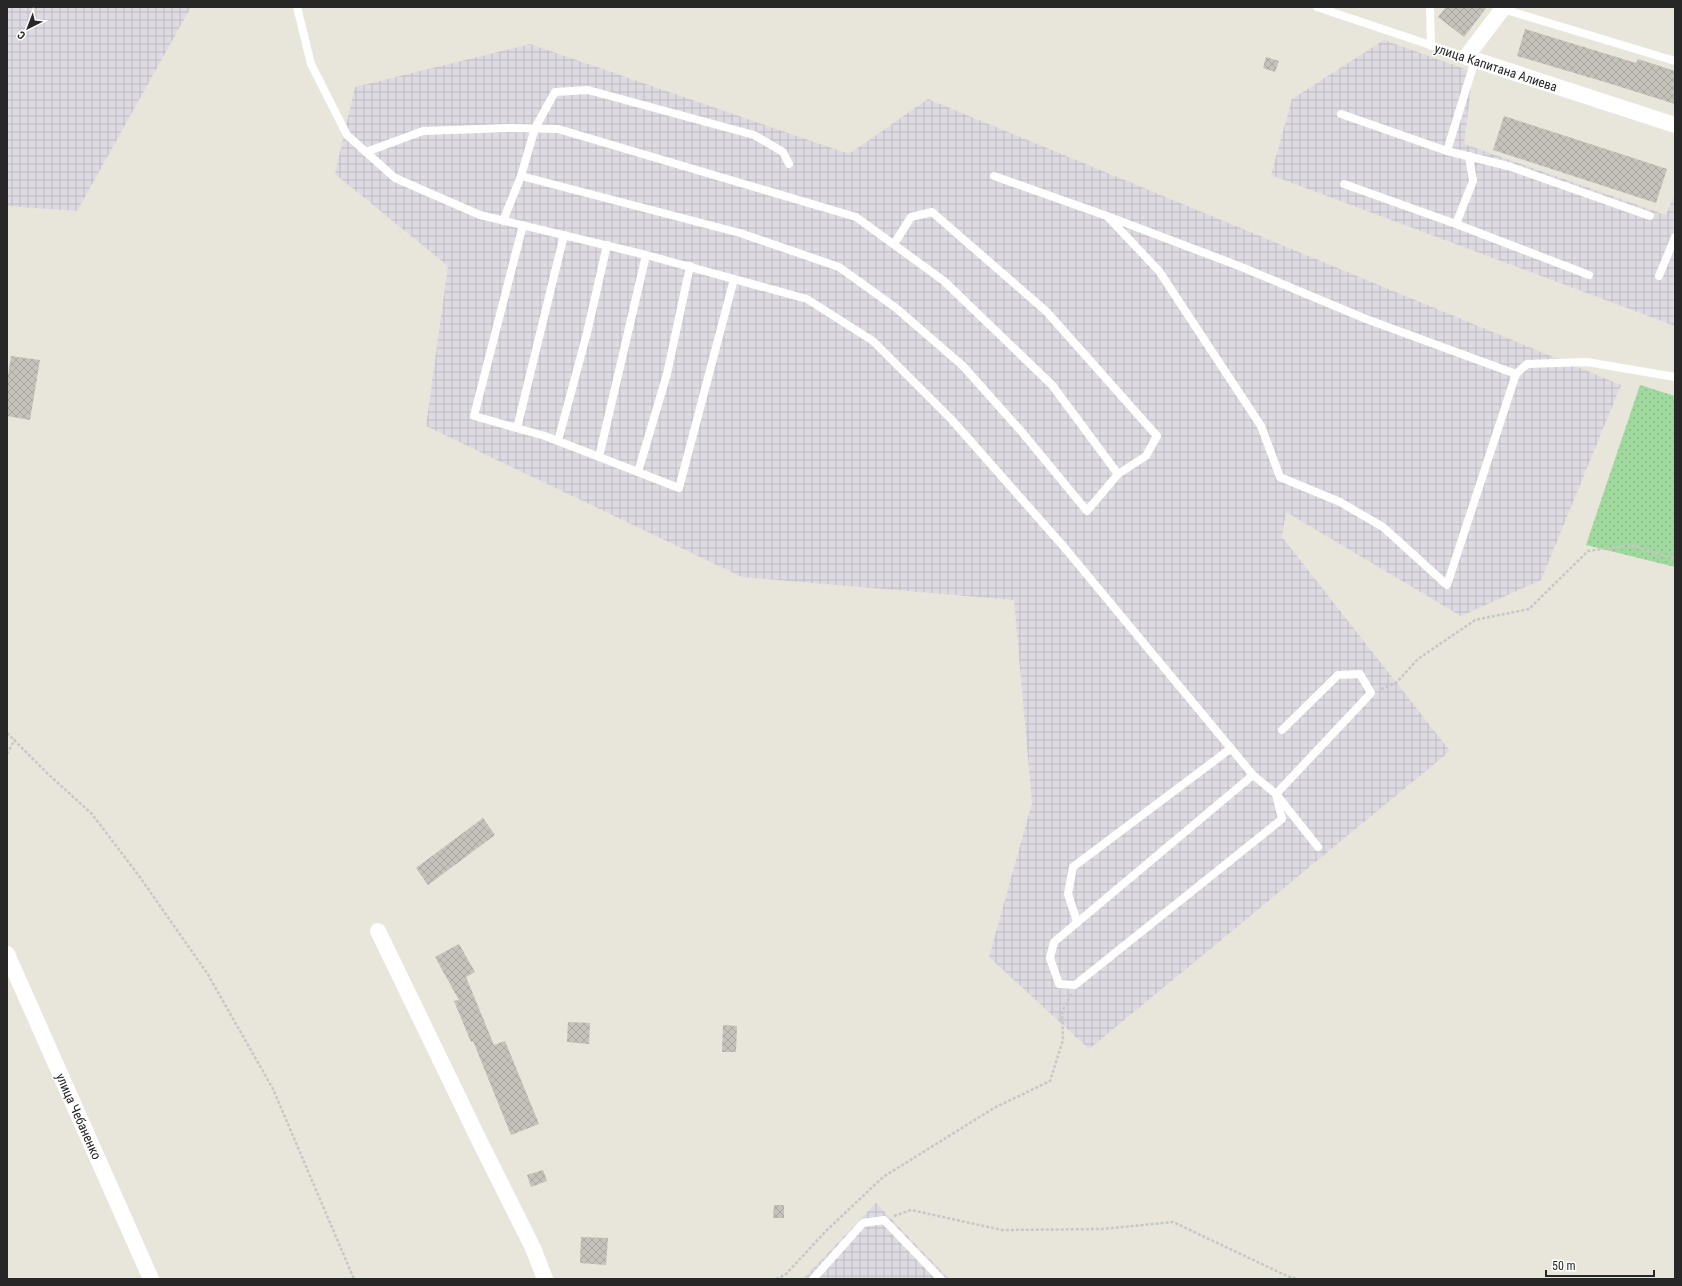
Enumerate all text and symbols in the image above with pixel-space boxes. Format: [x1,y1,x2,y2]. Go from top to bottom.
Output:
north arrow [8,8,48,48]
text: С [15,28,28,42]
street label: улица Капитана Алиева [1432,41,1559,94]
street label: улица Чебаненко [53,1071,104,1162]
scale bar [1546,1252,1654,1278]
text: 50 m [1552,1259,1576,1273]

